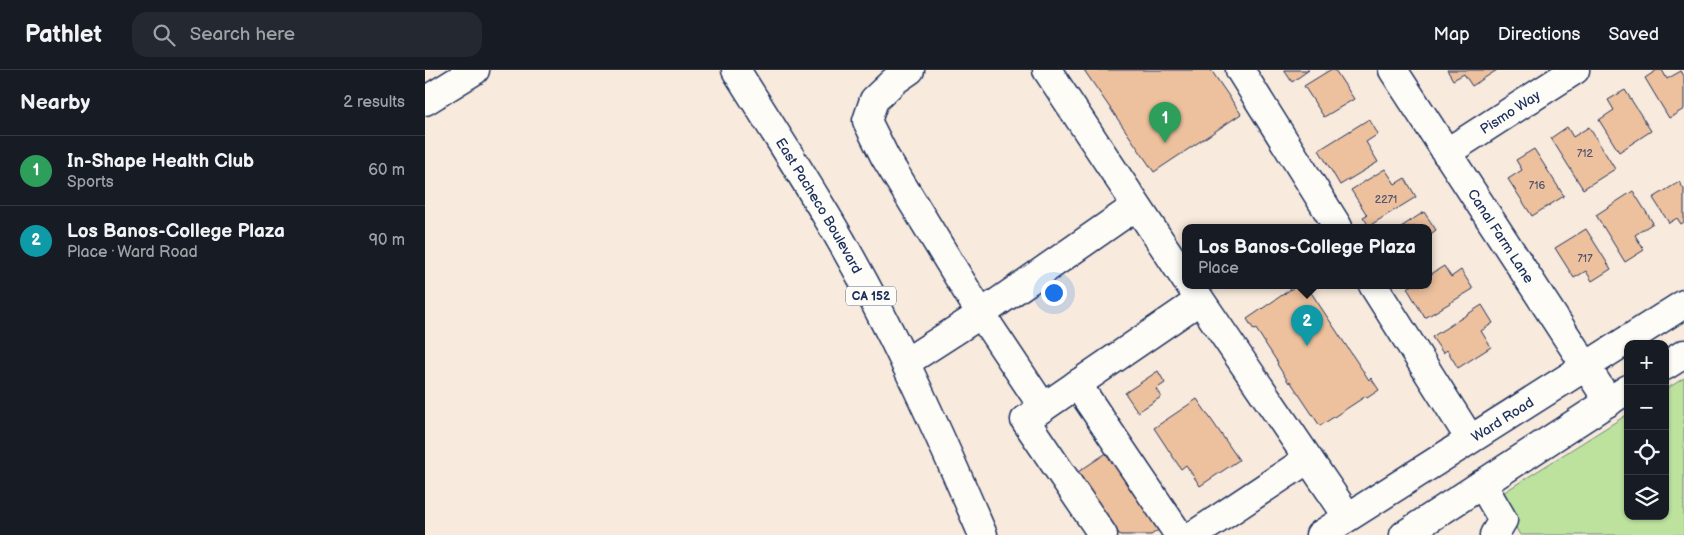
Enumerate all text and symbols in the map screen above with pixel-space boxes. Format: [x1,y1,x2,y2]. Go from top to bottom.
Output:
search box [132,12,482,57]
text: Pathlet [25,20,102,49]
icon: search [150,21,178,49]
text: Search here [190,23,295,46]
text: Map [1434,24,1470,45]
text: Directions [1498,24,1580,45]
text: Saved [1608,24,1659,45]
street label: Pismo Way [1477,86,1544,138]
text: Nearby [20,90,90,115]
text: 2 results [343,93,405,112]
pin: 1 [1149,102,1181,143]
street label: East Pacheco Boulevard [772,135,866,276]
house number: 712 [1577,147,1594,160]
text: In-Shape Health Club [67,150,254,173]
text: 1 [33,161,39,180]
text: 60 m [368,161,405,180]
text: Sports [67,173,114,192]
house number: 716 [1529,179,1545,192]
street label: Canal Farm Lane [1464,186,1537,286]
house number: 2271 [1375,193,1397,206]
text: Los Banos-College Plaza [67,220,285,243]
popup [1182,224,1432,289]
text: 2 [31,231,41,250]
text: 90 m [369,231,405,250]
text: Los Banos-College Plaza [1198,236,1416,259]
text: Place · Ward Road [67,243,198,262]
house number: 717 [1577,252,1593,265]
text: Place [1198,259,1239,278]
your location [1041,280,1067,306]
road number: CA 152 [846,287,896,306]
pin: 2 [1291,305,1323,346]
map controls [1624,340,1669,520]
button: + [1624,340,1669,385]
button: − [1624,385,1669,430]
street label: Ward Road [1468,394,1537,446]
button: locate [1624,430,1669,475]
button: layers [1624,475,1669,520]

